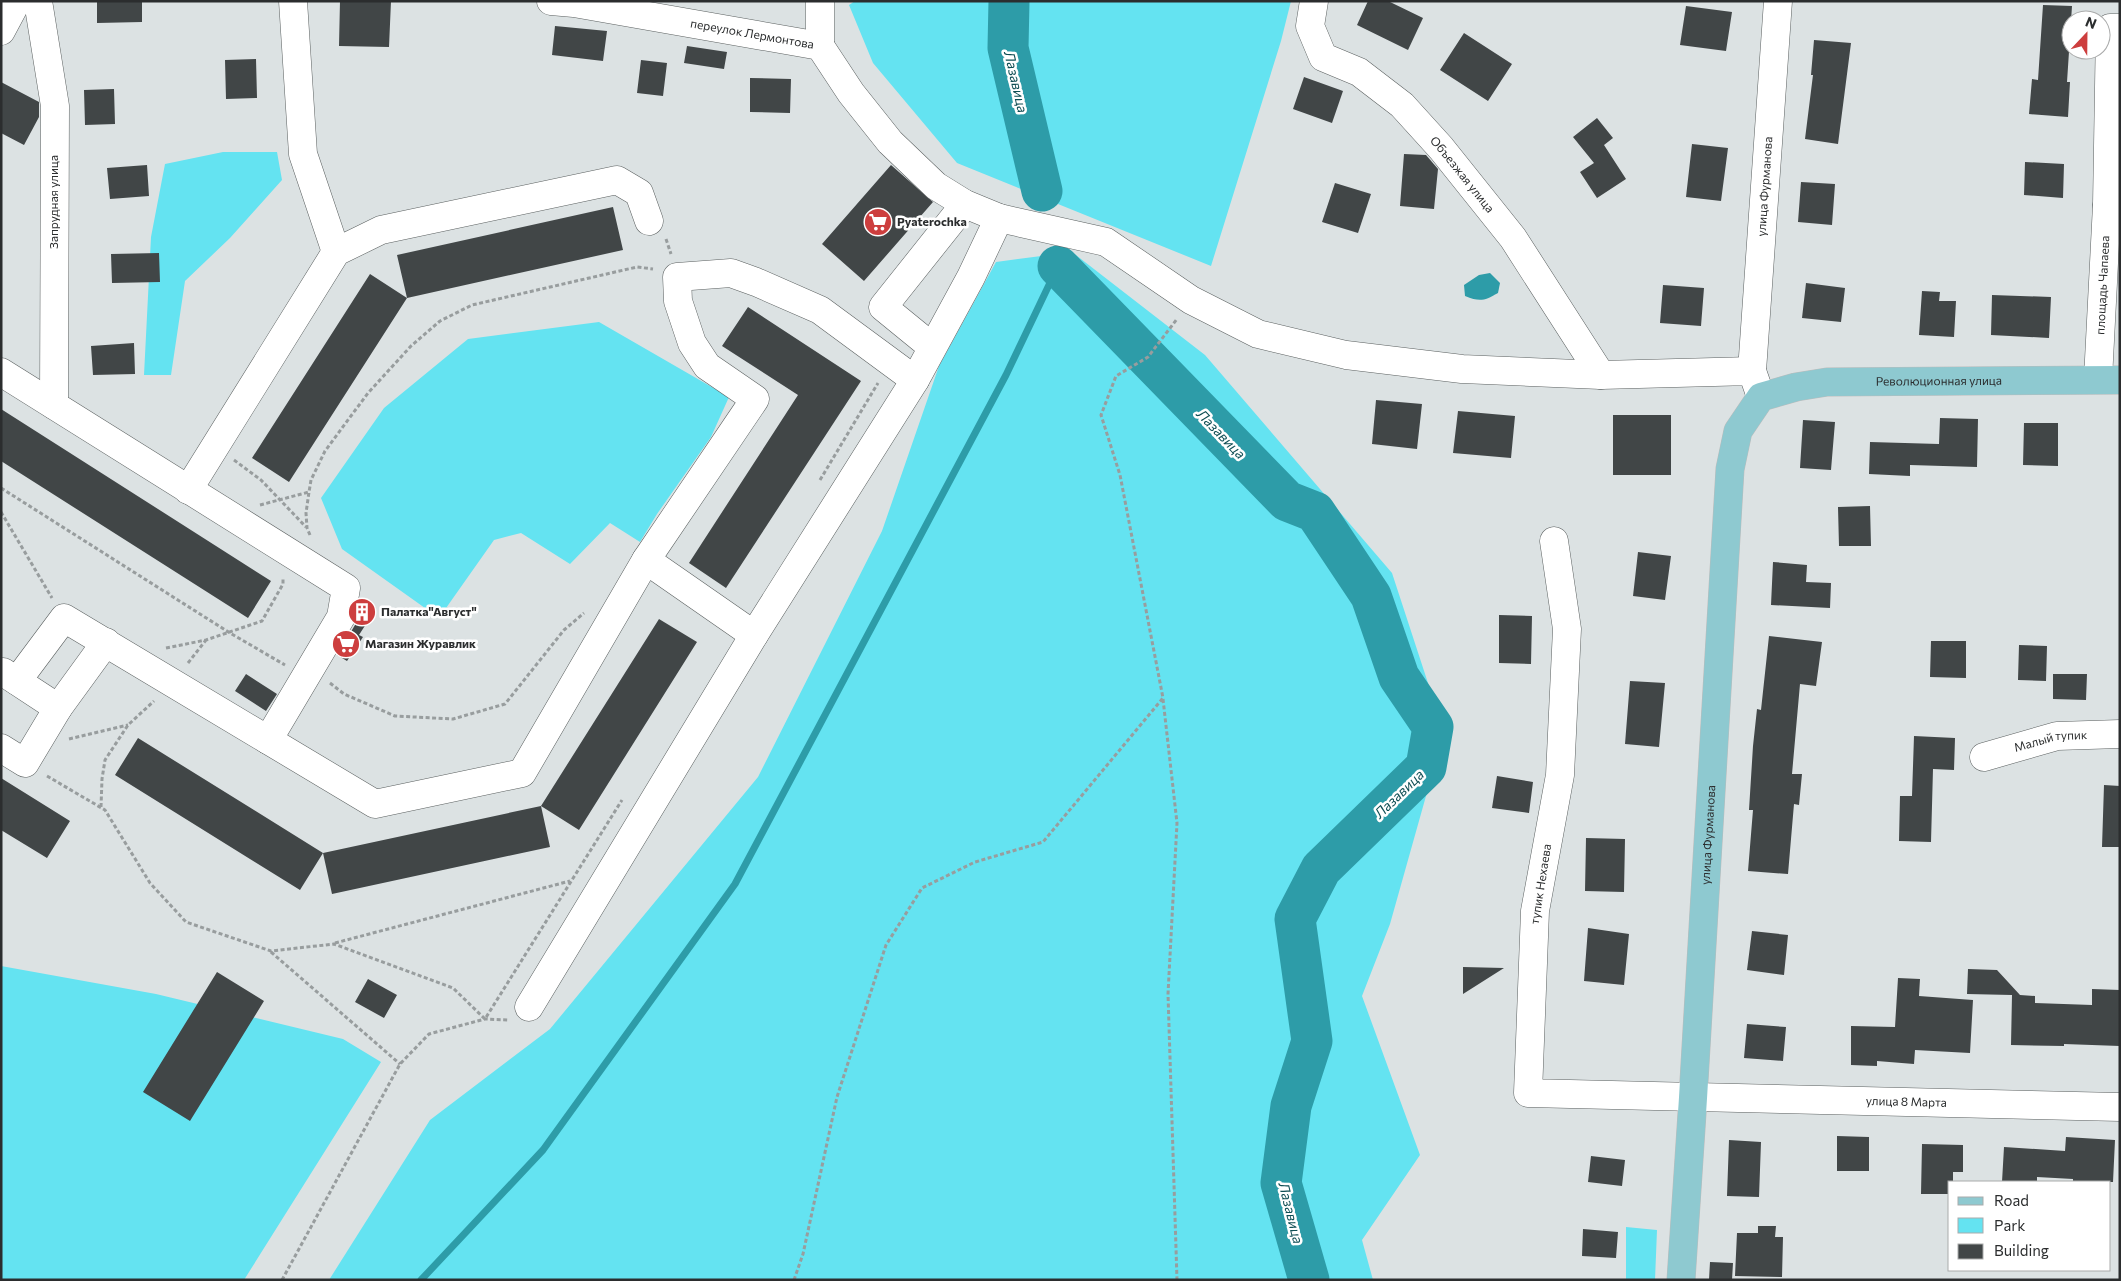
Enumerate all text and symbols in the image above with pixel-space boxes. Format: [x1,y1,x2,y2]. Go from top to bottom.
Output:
north arrow [2061,10,2111,60]
text: N [2083,13,2099,32]
street label: переулок Лермонтова [689,15,815,51]
water label: Лазавица [1001,48,1032,114]
street label: Объезжая улица [1428,133,1498,215]
street label: улица Фурманова [1753,136,1774,237]
street label: Запрудная улица [46,155,60,249]
supermarket icon: Pyaterochka [863,207,893,237]
place label: Pyaterochka [897,214,967,228]
street label: площадь Чапаева [2092,235,2111,335]
street label: Революционная улица [1876,373,2002,388]
water label: Лазавица [1193,404,1249,462]
building icon: Палатка"Август" [347,597,377,627]
place label: Палатка"Август" [381,604,477,618]
supermarket icon: Магазин Журавлик [331,629,361,659]
place label: Магазин Журавлик [365,636,476,650]
street label: Малый тупик [2012,727,2088,754]
water label: Лазавица [1369,766,1427,822]
street label: улица Фурманова [1698,784,1717,885]
street label: тупик Нехаева [1527,843,1553,925]
street label: улица 8 Марта [1866,1093,1947,1109]
water label: Лазавица [1275,1179,1307,1245]
legend [1948,1181,2111,1271]
text: Road [1994,1191,2029,1209]
text: Park [1994,1216,2025,1234]
text: Building [1994,1241,2049,1259]

